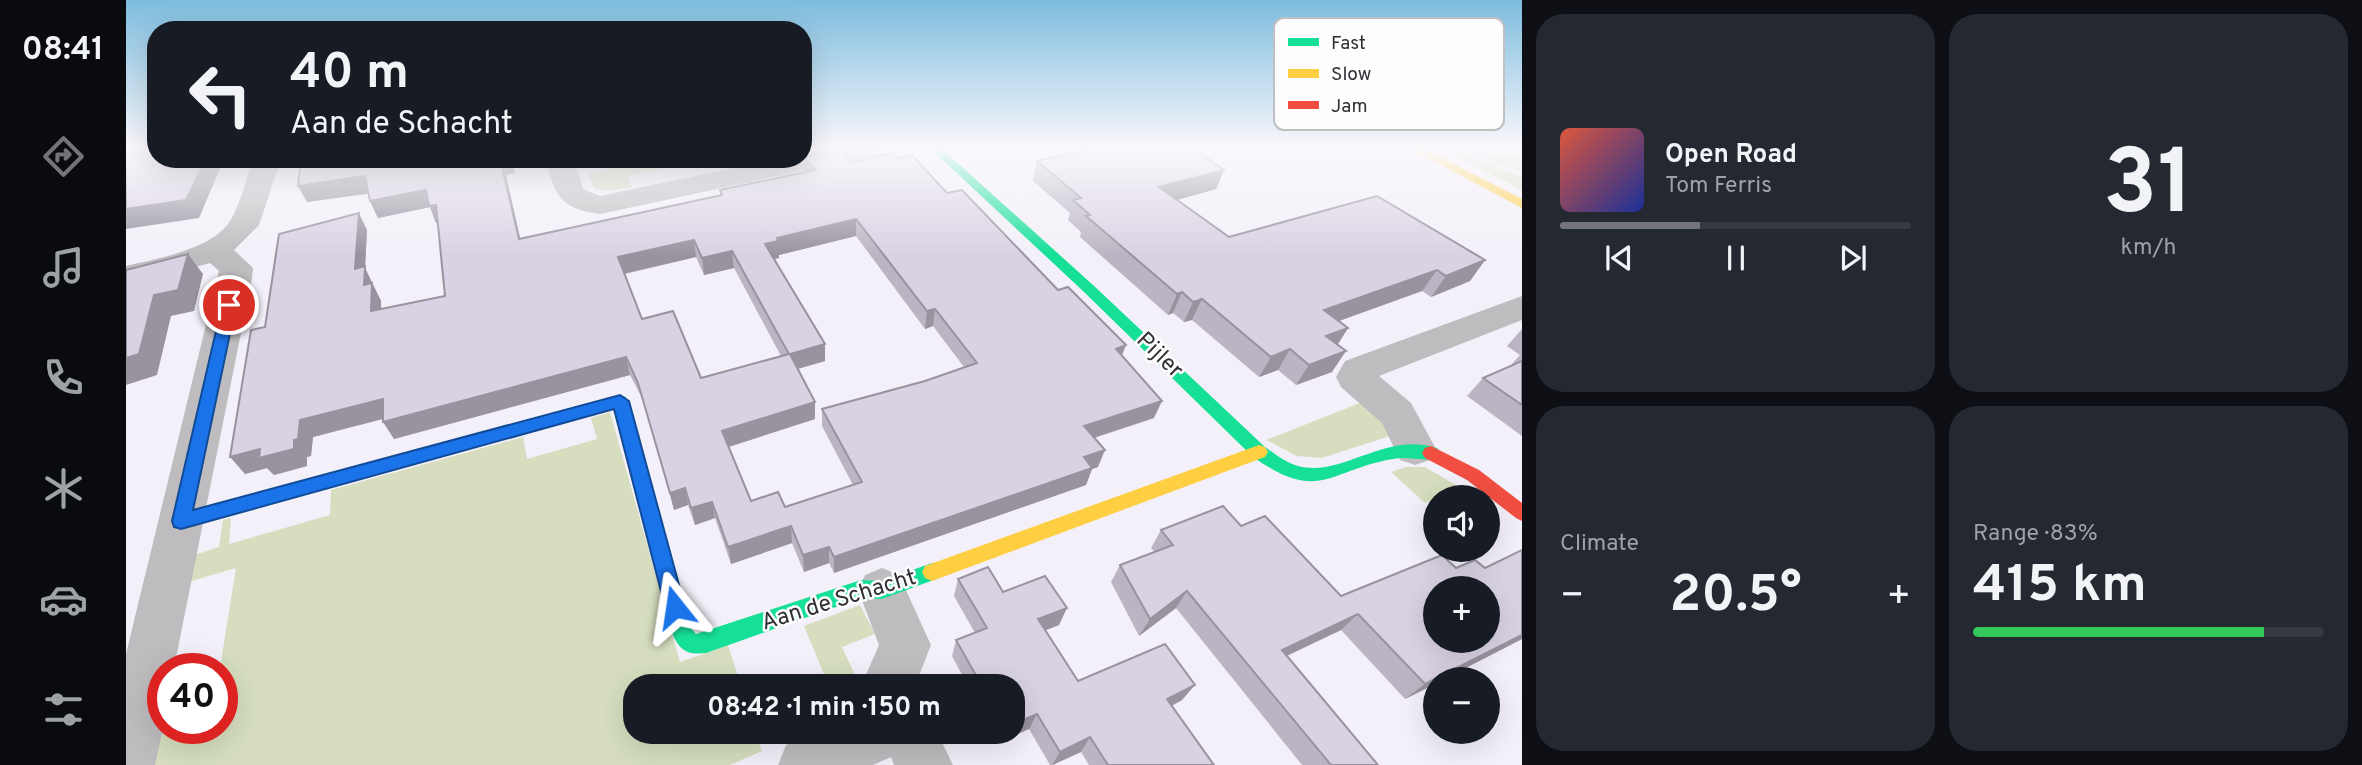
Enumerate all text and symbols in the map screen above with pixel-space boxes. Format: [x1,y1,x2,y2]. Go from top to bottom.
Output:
legend [1274,18,1504,130]
text: 08:41 [22,31,104,71]
text: Fast [1331,32,1366,56]
text: 40 m [290,44,409,106]
icon: left [175,49,266,140]
text: Slow [1331,63,1371,87]
text: Jam [1331,95,1368,119]
text: Aan de Schacht [290,105,513,145]
text: 31 [2103,131,2194,246]
icon: directions [39,132,88,181]
text: Open Road [1665,139,1797,172]
text: Tom Ferris [1665,172,1772,201]
text: km/h [2121,234,2176,263]
icon: previous [1600,239,1638,277]
icon: pause [1717,239,1755,277]
icon: next [1834,239,1872,277]
icon: music [39,243,88,292]
pin [199,275,259,335]
icon: arrive [210,286,248,324]
street label: Pijler [1129,327,1189,385]
icon: phone [39,353,88,402]
icon: climate [39,464,88,513]
map controls [1423,485,1500,744]
button: sound [1423,485,1500,562]
text: Range · 83% [1973,520,2098,549]
text: Climate [1560,530,1639,559]
text: 415 km [1973,554,2147,620]
street label: Aan de Schacht [758,564,920,638]
text: 20.5° [1669,564,1802,630]
position arrow [638,570,712,644]
text: − [1560,573,1585,622]
text: + [1886,573,1911,622]
icon: car [39,575,88,624]
button: + [1423,576,1500,653]
speed limit sign: 40 [147,653,238,744]
button: − [1423,667,1500,744]
icon: filters [39,685,88,734]
text: 08:42 · 1 min · 150 m [707,692,941,725]

